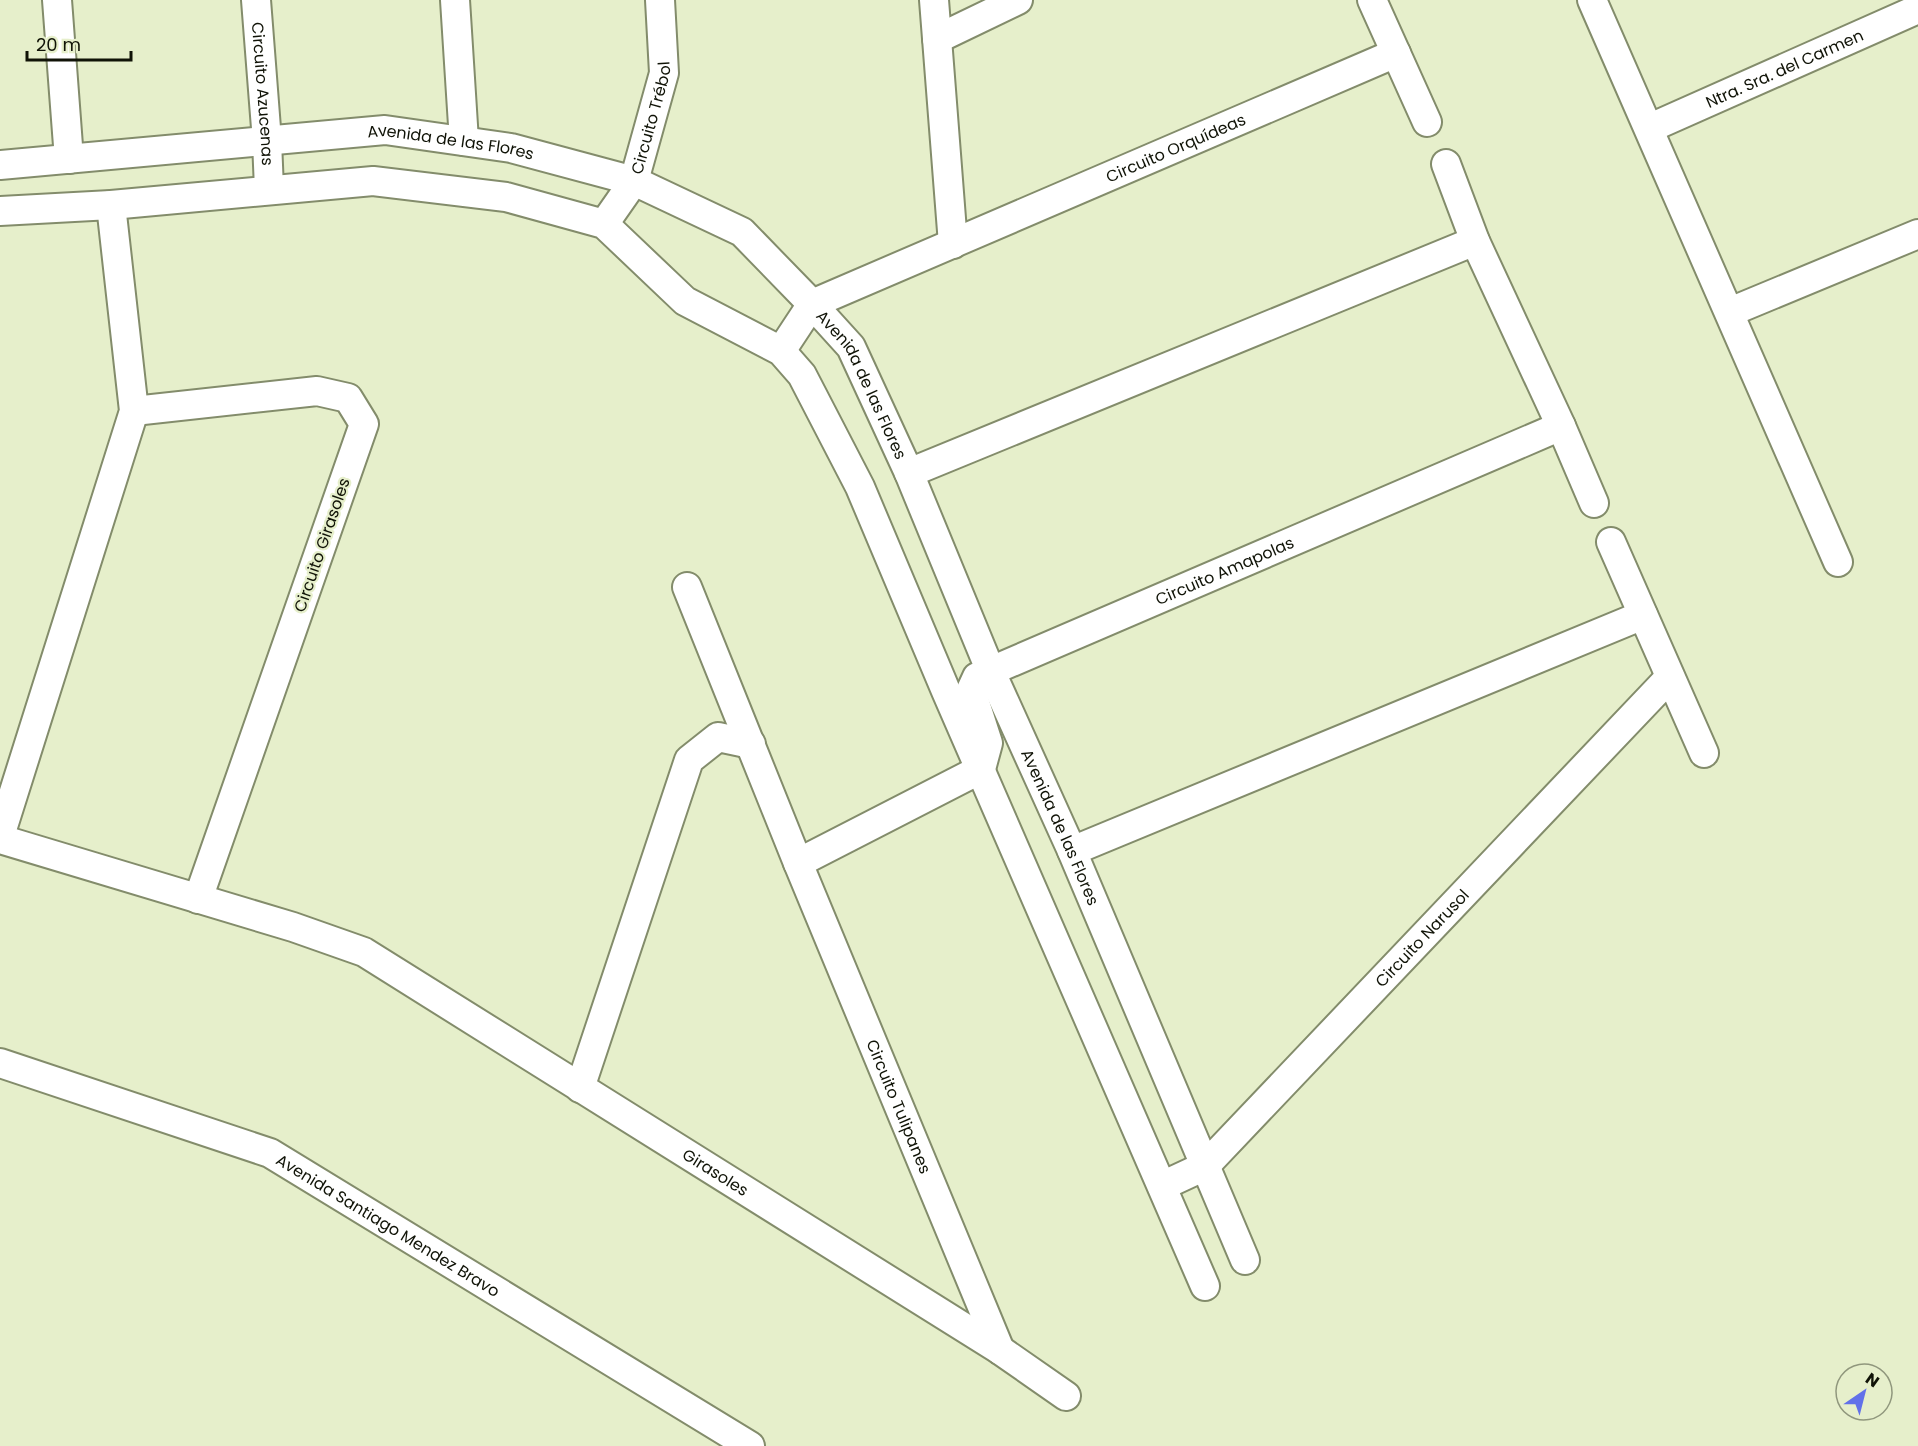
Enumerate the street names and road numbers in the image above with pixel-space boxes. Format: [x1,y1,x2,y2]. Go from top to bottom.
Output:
street label: Circuito Azucenas [246,21,280,166]
street label: Ntra. Sra. del Carmen [1702,23,1867,113]
street label: Circuito Trébol [625,61,676,177]
street label: Circuito Orquídeas [1102,108,1249,188]
street label: Avenida de las Flores [366,118,537,165]
street label: Avenida de las Flores [811,305,913,463]
street label: Circuito Girasoles [288,475,356,615]
street label: Circuito Amapolas [1152,531,1297,611]
street label: Avenida de las Flores [1016,745,1105,909]
street label: Circuito Narusol [1370,884,1474,992]
street label: Circuito Tulipanes [861,1036,937,1177]
street label: Girasoles [678,1143,753,1201]
street label: Avenida Santiago Mendez Bravo [272,1148,504,1302]

